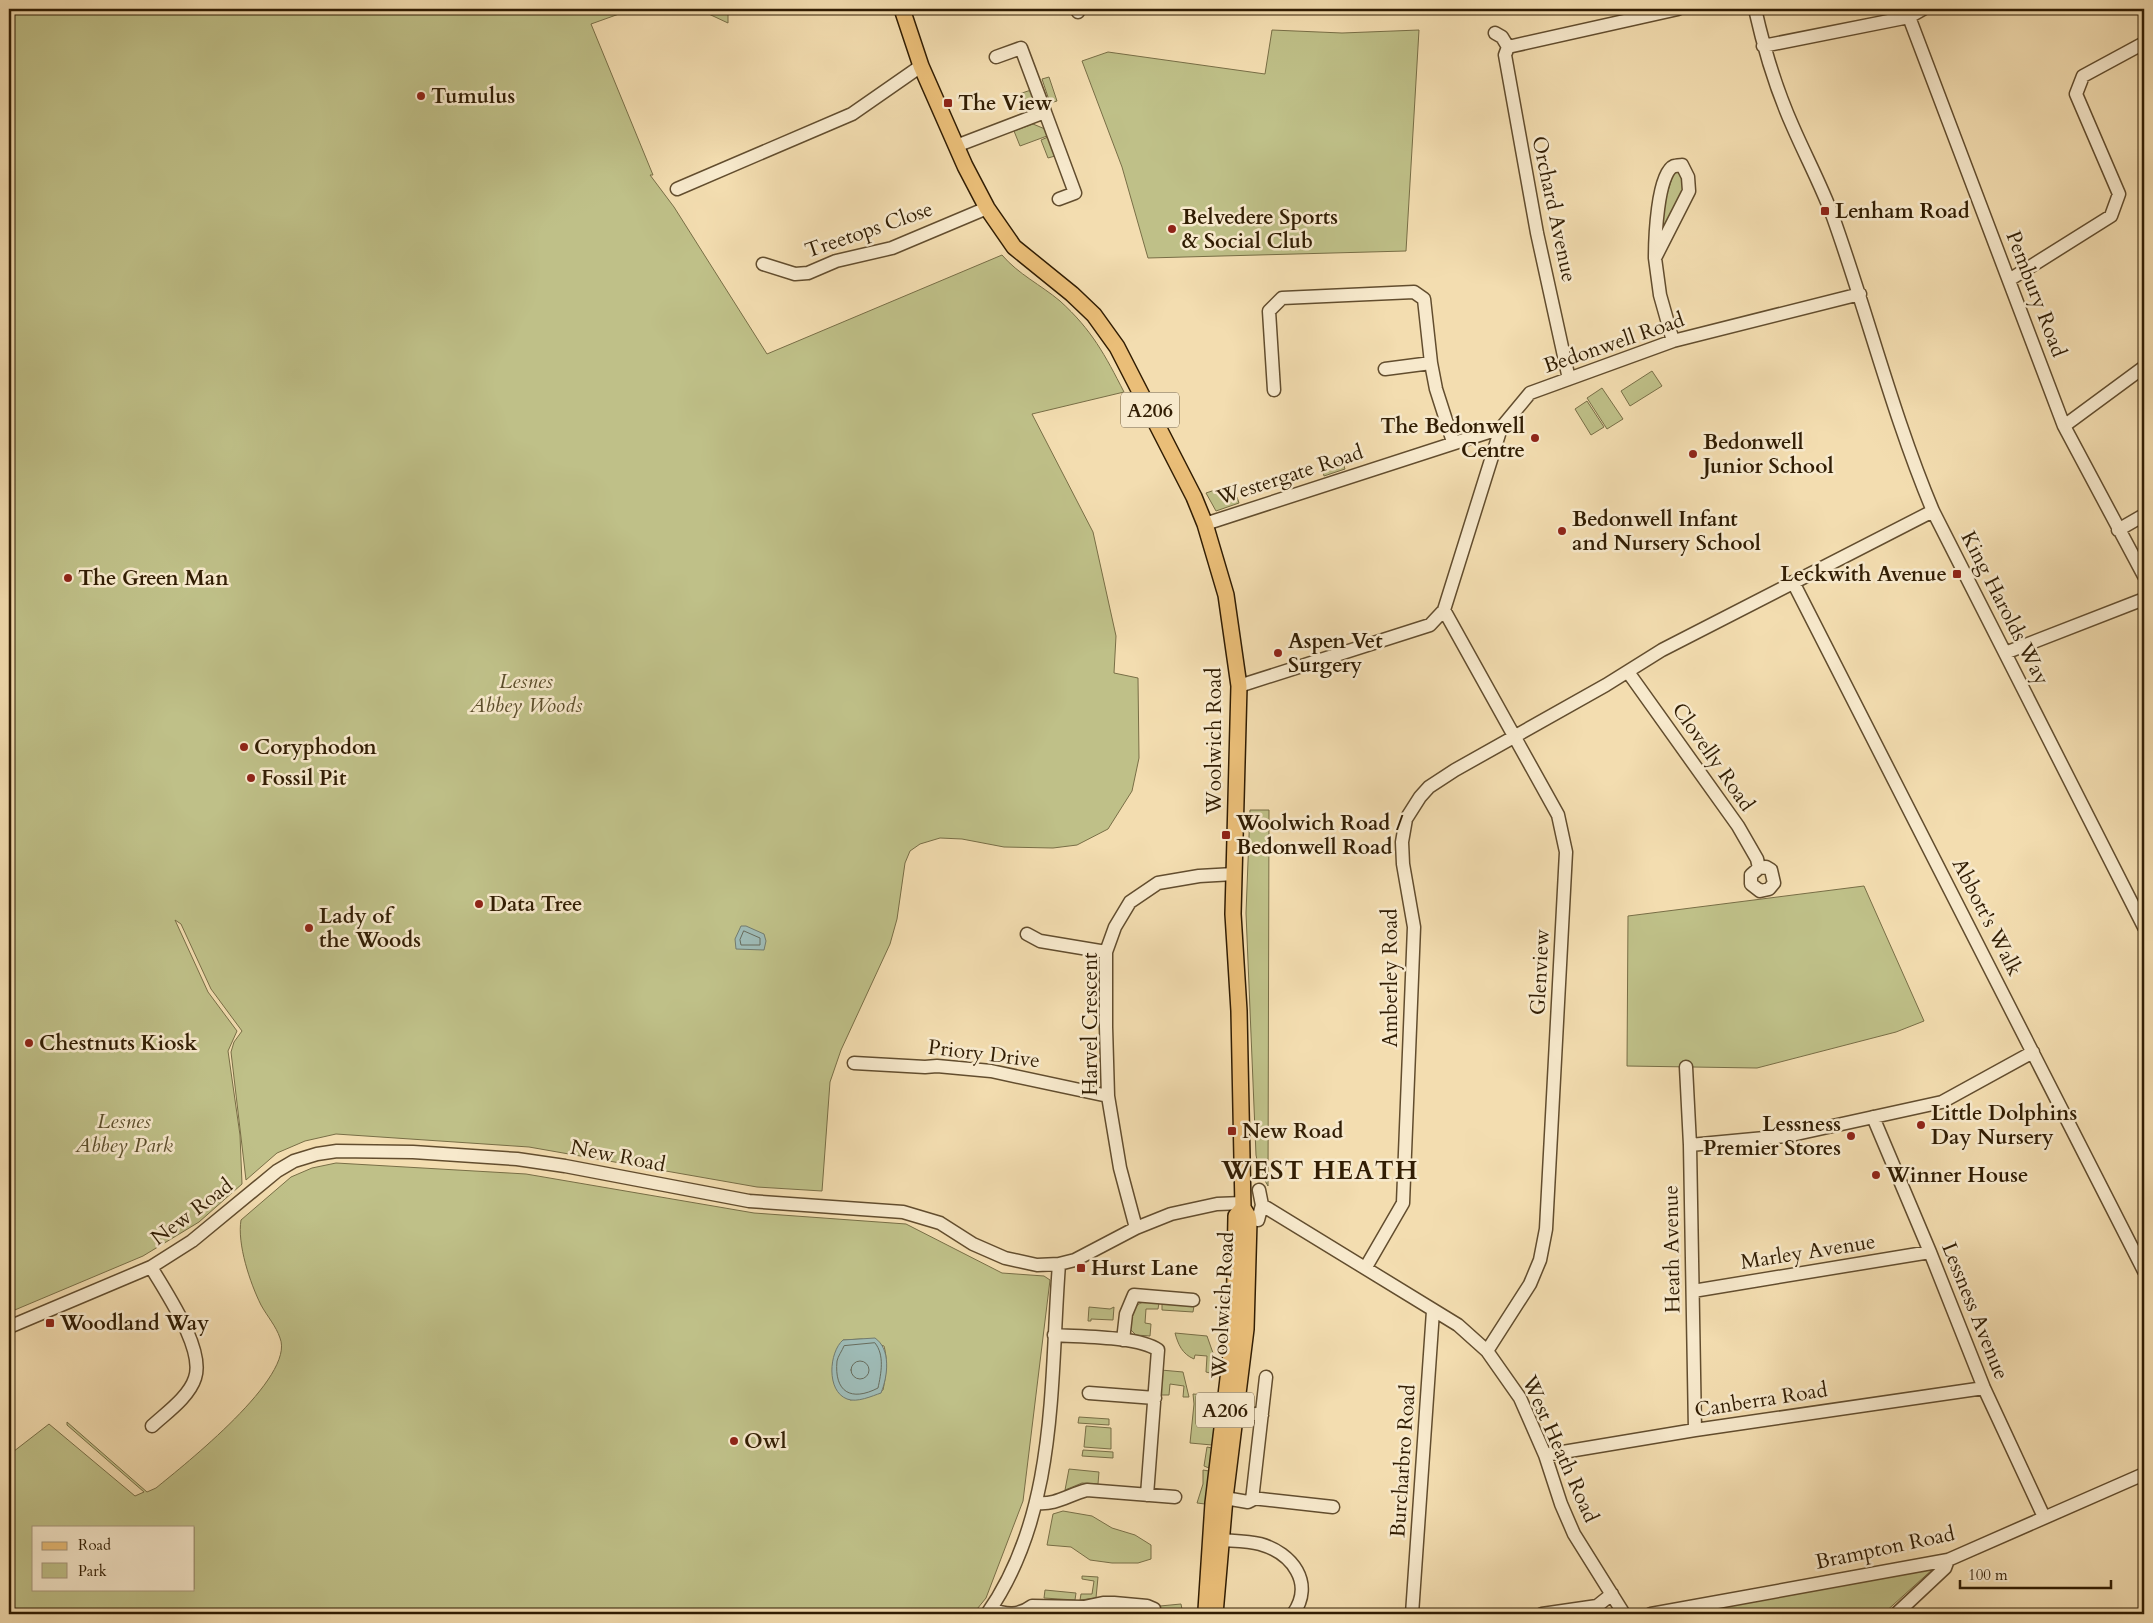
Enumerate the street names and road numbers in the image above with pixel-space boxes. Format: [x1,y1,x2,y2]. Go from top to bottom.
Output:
street label: Orchard Avenue [1524,133,1584,285]
street label: Treetops Close [801,195,937,265]
street label: Pembury Road [1999,227,2073,361]
street label: Bedonwell Road [1540,305,1688,381]
road number: A206 [1121,392,1179,428]
street label: Westergate Road [1212,438,1367,513]
street label: King Harolds Way [1954,526,2056,690]
street label: Woolwich Road [1200,668,1229,815]
street label: Clovelly Road [1665,697,1761,817]
street label: Abbott's Walk [1945,853,2029,981]
street label: Amberley Road [1376,909,1405,1047]
street label: Glenview [1523,928,1557,1016]
street label: Harvel Crescent [1076,952,1105,1096]
street label: Priory Drive [926,1033,1042,1075]
street label: New Road [568,1133,668,1179]
street label: New Road [145,1172,239,1252]
street label: Heath Avenue [1656,1185,1688,1313]
street label: Marley Avenue [1738,1227,1878,1277]
street label: Woolwich Road [1205,1231,1241,1380]
street label: Lessness Avenue [1934,1238,2016,1384]
street label: West Heath Road [1514,1370,1605,1527]
street label: Canberra Road [1693,1375,1829,1425]
street label: Burcharbro Road [1383,1383,1423,1539]
road number: A206 [1196,1392,1254,1428]
street label: Brampton Road [1813,1519,1957,1577]

